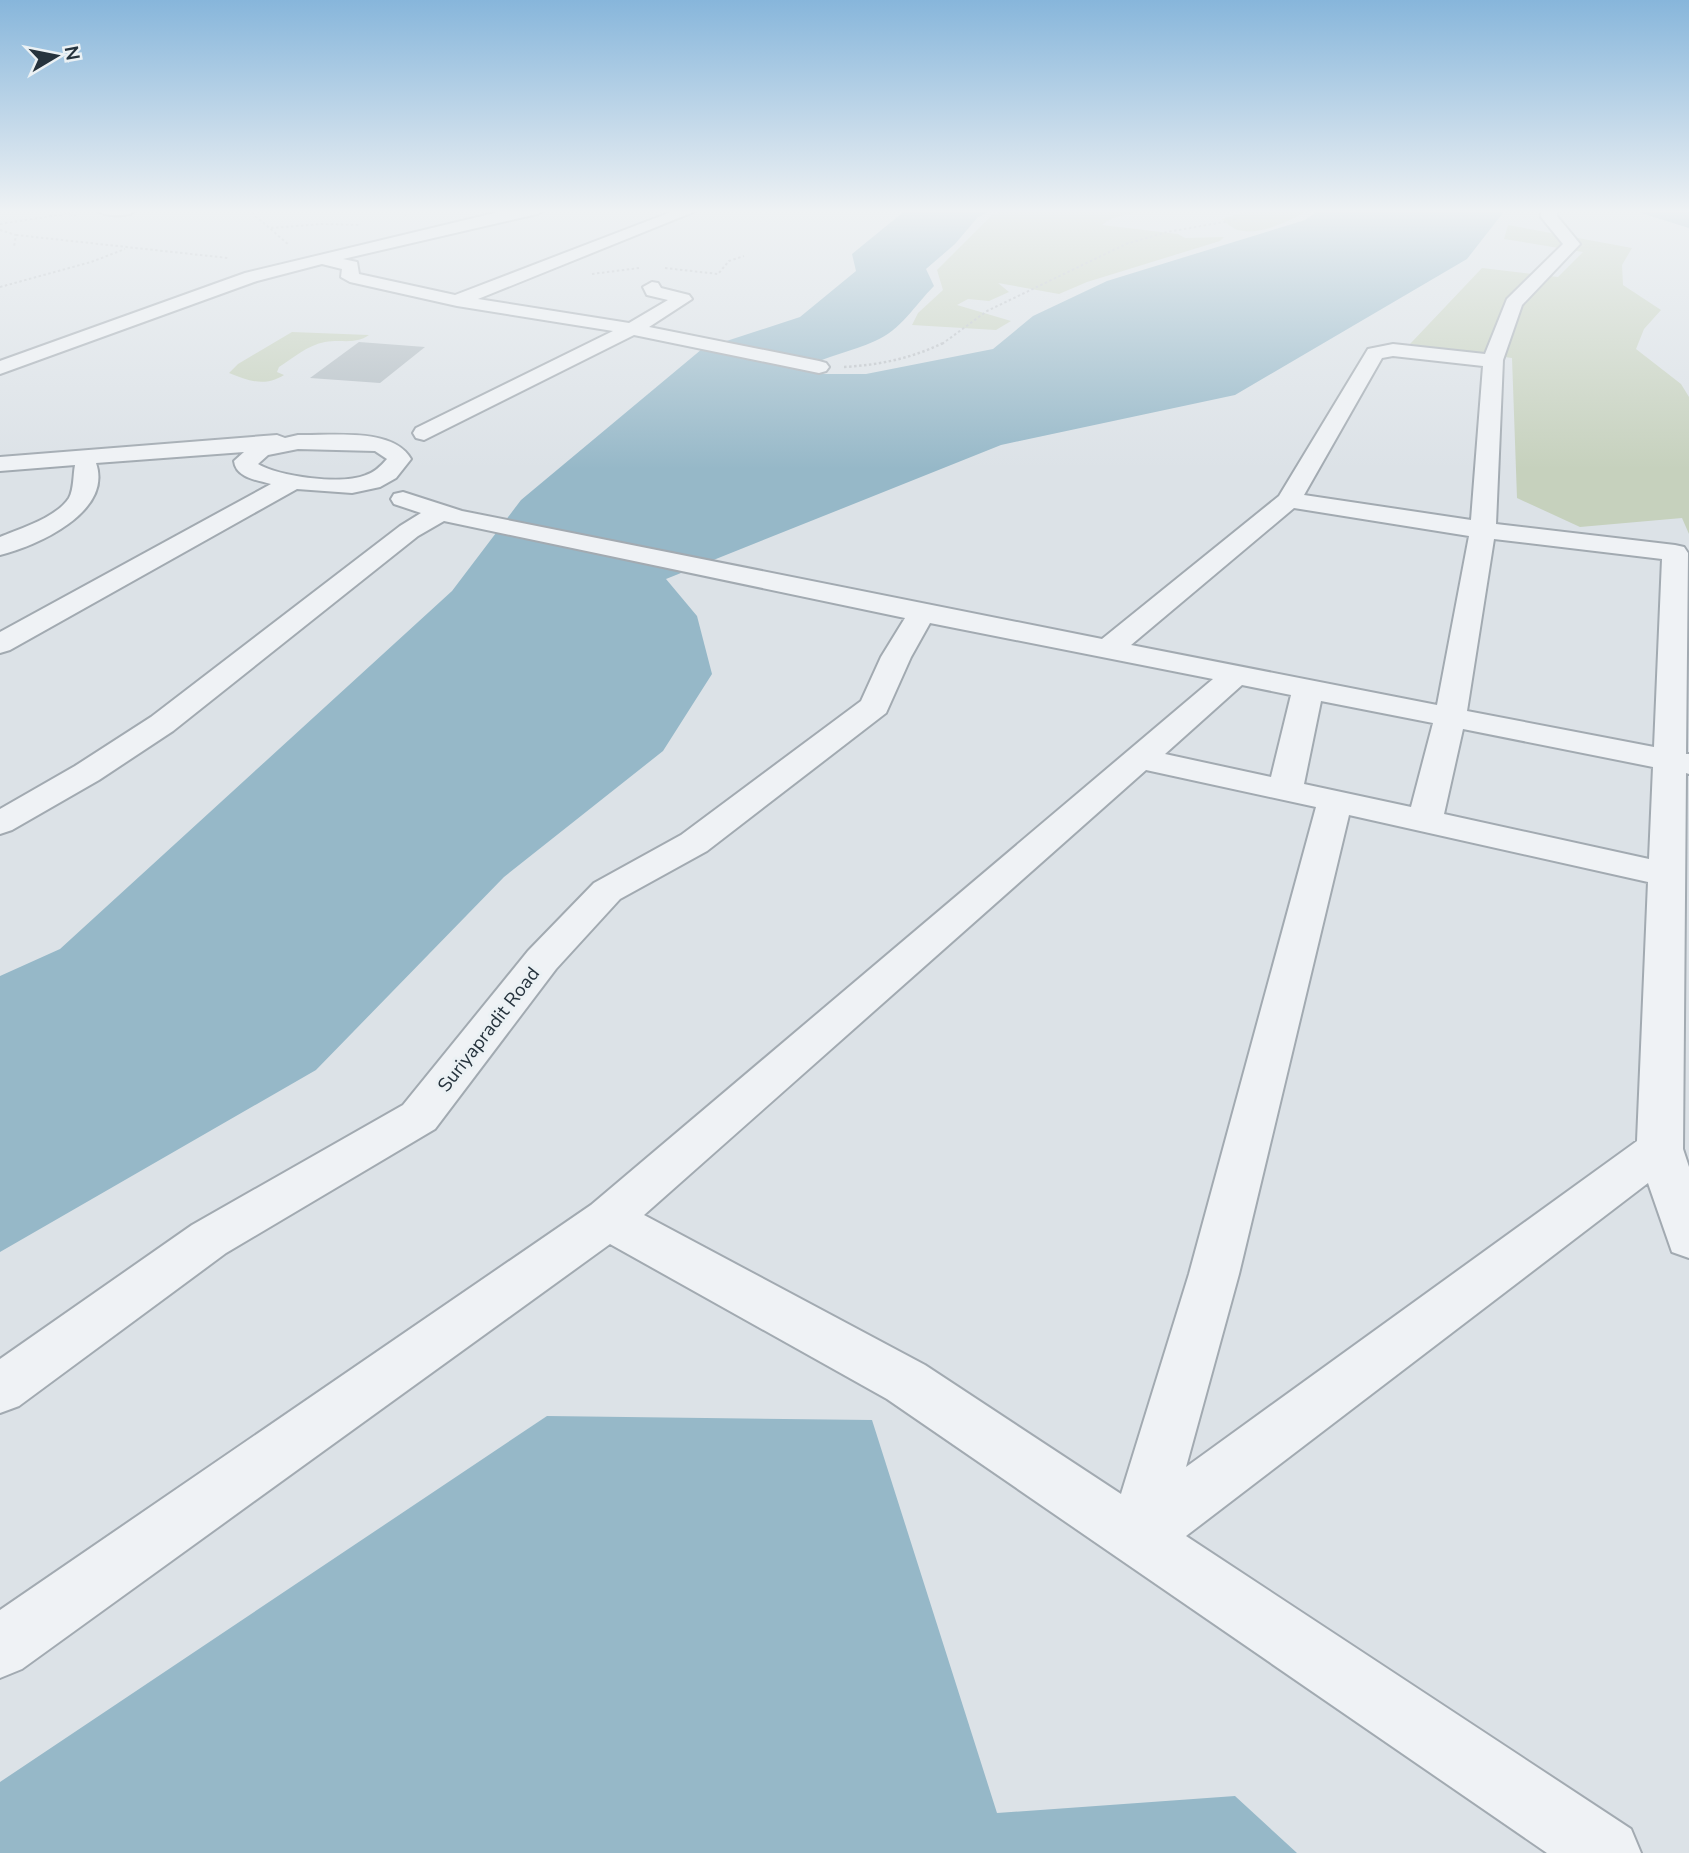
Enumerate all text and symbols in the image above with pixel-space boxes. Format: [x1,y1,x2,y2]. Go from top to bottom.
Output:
north arrow [21,21,91,91]
text: N [58,44,86,62]
street label: Suriyapradit Road [432,962,546,1098]

